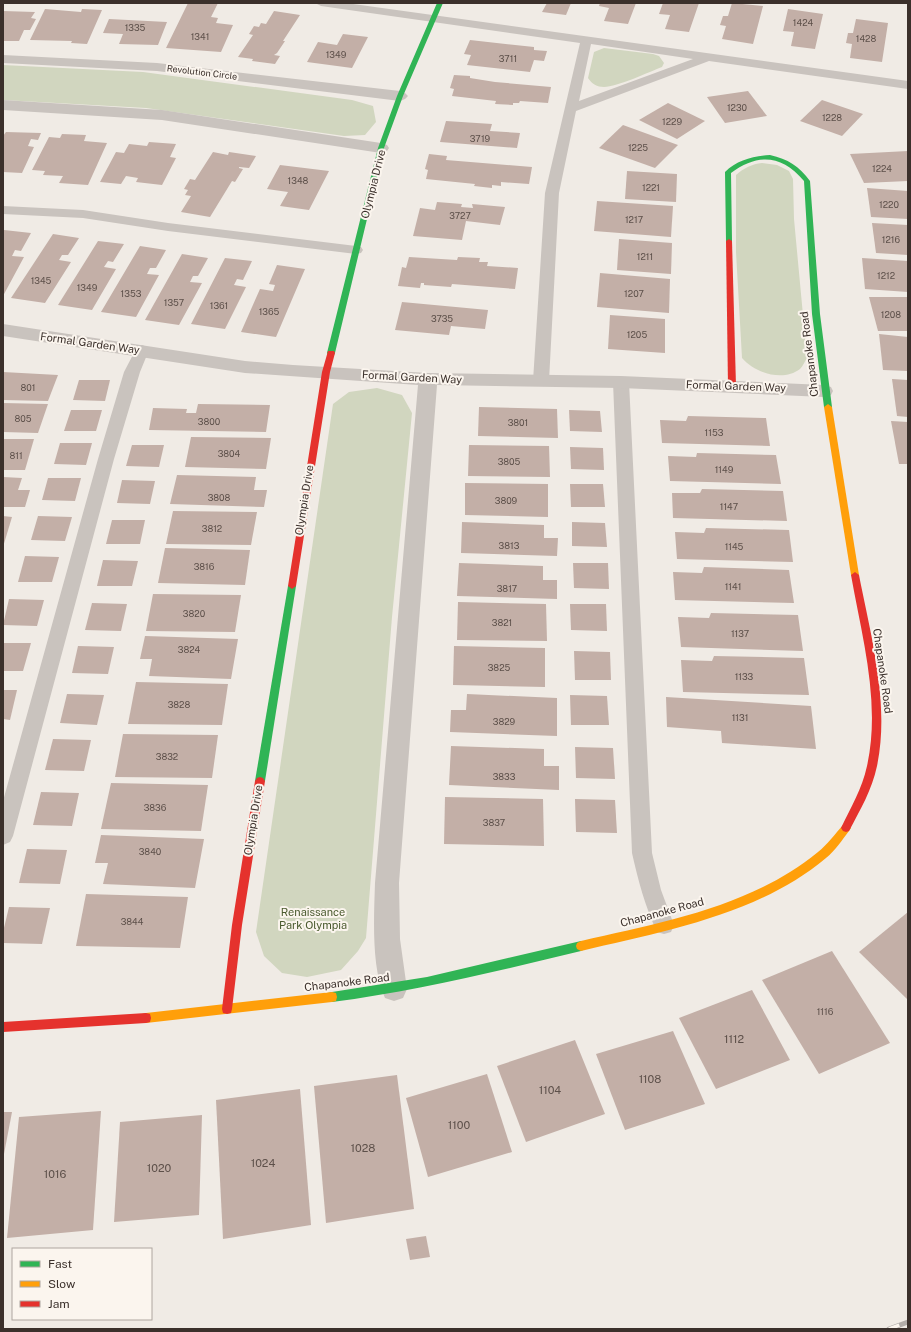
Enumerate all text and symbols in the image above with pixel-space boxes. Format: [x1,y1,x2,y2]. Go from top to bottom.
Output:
house number: 1424 [793,17,814,28]
house number: 1335 [125,22,146,33]
house number: 1341 [191,31,209,42]
house number: 1428 [856,33,876,44]
house number: 1349 [326,49,347,60]
house number: 3711 [499,53,517,64]
street label: Revolution Circle [166,62,238,82]
house number: 1230 [727,102,748,113]
house number: 1228 [822,112,842,123]
house number: 1229 [662,116,682,127]
house number: 3719 [470,133,491,144]
house number: 1225 [628,142,648,153]
street label: Olympia Drive [359,148,387,220]
house number: 1224 [872,163,892,174]
house number: 1348 [288,175,309,186]
house number: 1221 [642,182,660,193]
house number: 1220 [879,199,899,210]
house number: 3727 [449,210,471,221]
house number: 1217 [625,214,643,225]
house number: 1216 [882,234,901,245]
house number: 1211 [637,251,653,262]
house number: 1212 [877,270,895,281]
house number: 1345 [31,275,52,286]
house number: 1349 [77,282,98,293]
house number: 1353 [121,288,142,299]
house number: 1207 [624,288,644,299]
house number: 1357 [164,297,184,308]
house number: 1361 [210,300,228,311]
house number: 1365 [259,306,280,317]
house number: 1208 [881,309,901,320]
street label: Chapanoke Road [798,311,820,397]
house number: 3735 [431,313,453,324]
house number: 1205 [627,329,647,340]
street label: Formal Garden Way [40,330,141,356]
street label: Formal Garden Way [362,368,462,386]
street label: Formal Garden Way [686,378,786,394]
house number: 801 [21,382,35,393]
house number: 805 [14,413,32,424]
house number: 3800 [198,416,221,427]
house number: 3801 [508,417,528,428]
house number: 1153 [705,427,724,438]
house number: 3804 [218,448,241,459]
house number: 811 [9,450,23,461]
house number: 3805 [498,456,521,467]
street label: Olympia Drive [293,464,315,536]
house number: 1149 [715,464,734,475]
house number: 3808 [208,492,230,503]
house number: 3809 [495,495,518,506]
house number: 1147 [720,501,738,512]
house number: 3812 [202,523,222,534]
house number: 3813 [499,540,520,551]
house number: 1145 [725,541,744,552]
house number: 3816 [194,561,215,572]
house number: 1141 [725,581,741,592]
house number: 3817 [497,583,517,594]
house number: 3820 [183,608,206,619]
house number: 3821 [492,617,512,628]
house number: 1137 [731,628,749,639]
street label: Chapanoke Road [871,628,895,714]
house number: 3824 [178,644,201,655]
house number: 3825 [488,662,511,673]
house number: 1133 [735,671,754,682]
house number: 3828 [168,699,190,710]
house number: 1131 [732,712,748,723]
house number: 3829 [493,716,516,727]
house number: 3832 [156,751,178,762]
house number: 3833 [493,771,516,782]
street label: Olympia Drive [242,784,264,856]
house number: 3836 [144,802,167,813]
house number: 3837 [483,817,505,828]
house number: 3840 [139,846,162,857]
street label: Chapanoke Road [619,895,705,929]
park label: Renaissance Park Olympia [279,906,347,931]
house number: 3844 [121,916,144,927]
street label: Chapanoke Road [304,971,390,993]
house number: 1116 [817,1006,834,1017]
house number: 1112 [724,1033,744,1045]
house number: 1108 [639,1073,661,1085]
house number: 1104 [539,1084,561,1096]
house number: 1100 [448,1119,470,1131]
house number: 1028 [351,1142,375,1154]
house number: 1024 [251,1157,275,1169]
house number: 1020 [147,1162,172,1174]
house number: 1016 [44,1168,66,1180]
legend [12,1248,152,1320]
text: Fast [48,1257,73,1271]
text: Slow [48,1277,76,1291]
text: Jam [48,1297,70,1311]

